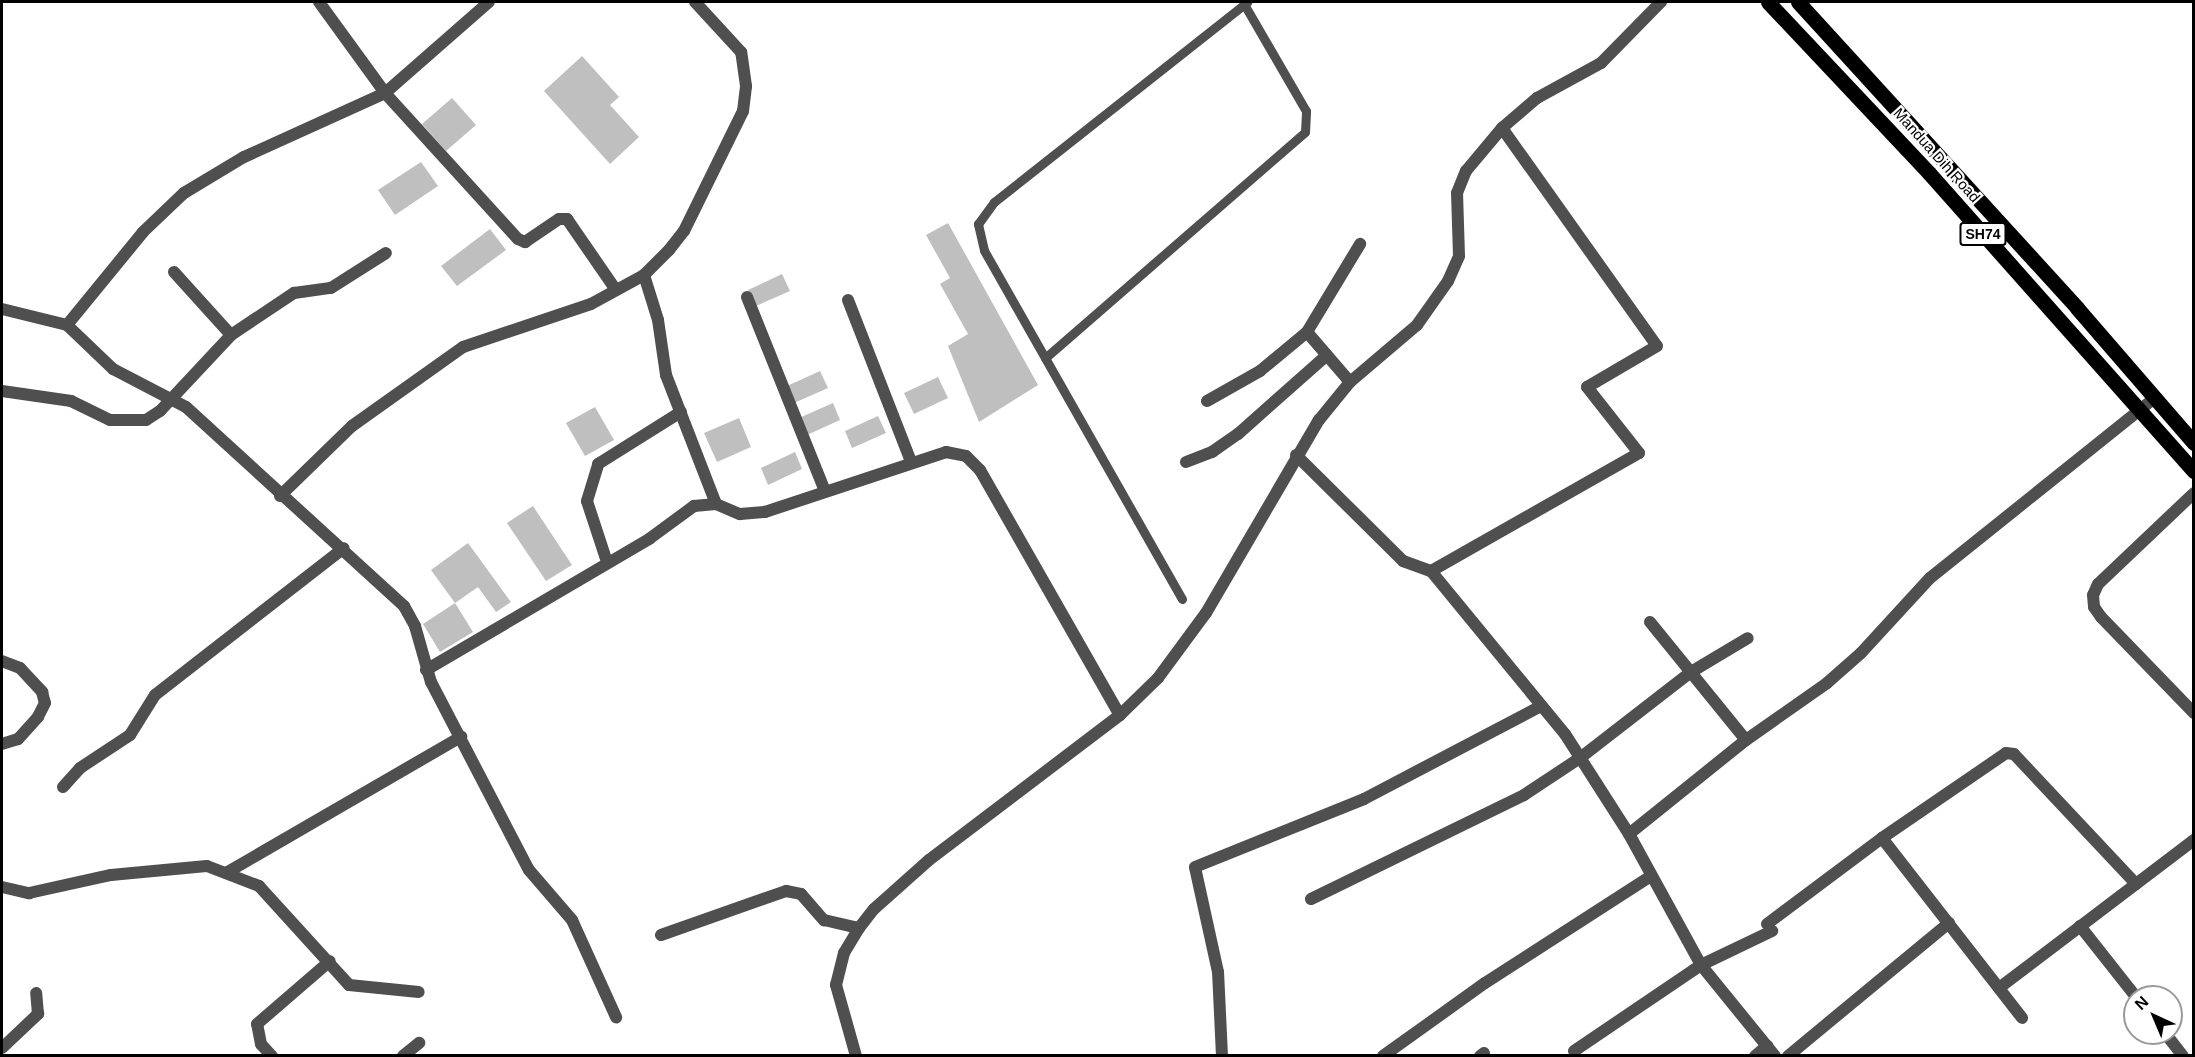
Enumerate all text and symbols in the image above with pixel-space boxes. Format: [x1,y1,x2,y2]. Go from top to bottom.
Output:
street label: Mandua Dih Road [1890,104,1984,206]
road number: SH74 [1959,223,2007,245]
north arrow [2123,985,2183,1045]
text: N [2131,993,2152,1013]

